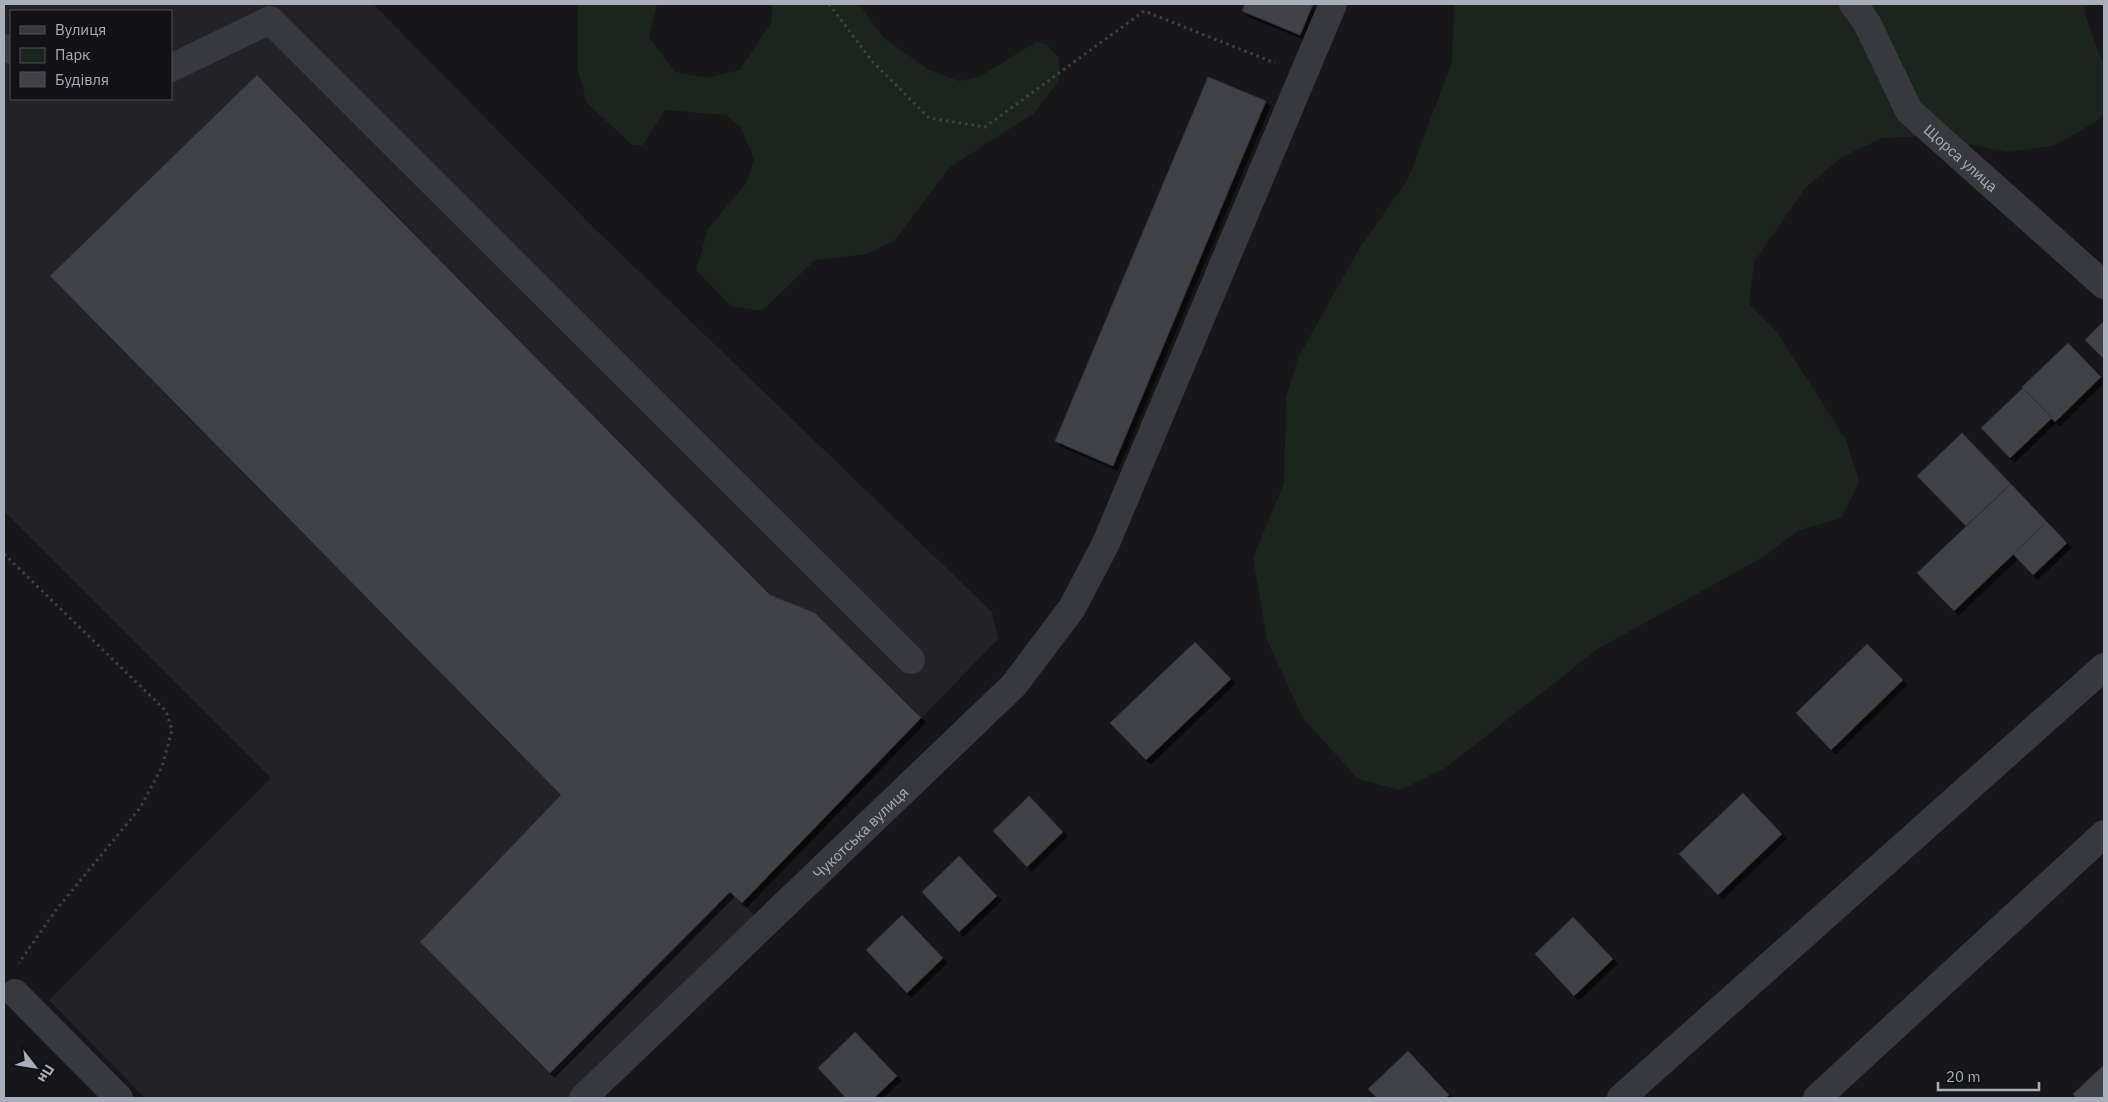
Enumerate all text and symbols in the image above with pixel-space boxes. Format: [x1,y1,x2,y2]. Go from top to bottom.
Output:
legend [10,10,172,100]
text: Вулиця [55,20,106,39]
text: Парк [55,45,90,64]
text: Будівля [55,70,109,89]
street label: Щорса улица [1920,120,2002,195]
street label: Чукотська вулиця [808,782,912,882]
north arrow [10,1042,60,1092]
scale bar [1938,1060,2039,1092]
text: Пн [34,1061,59,1086]
text: 20 m [1946,1067,1981,1086]

